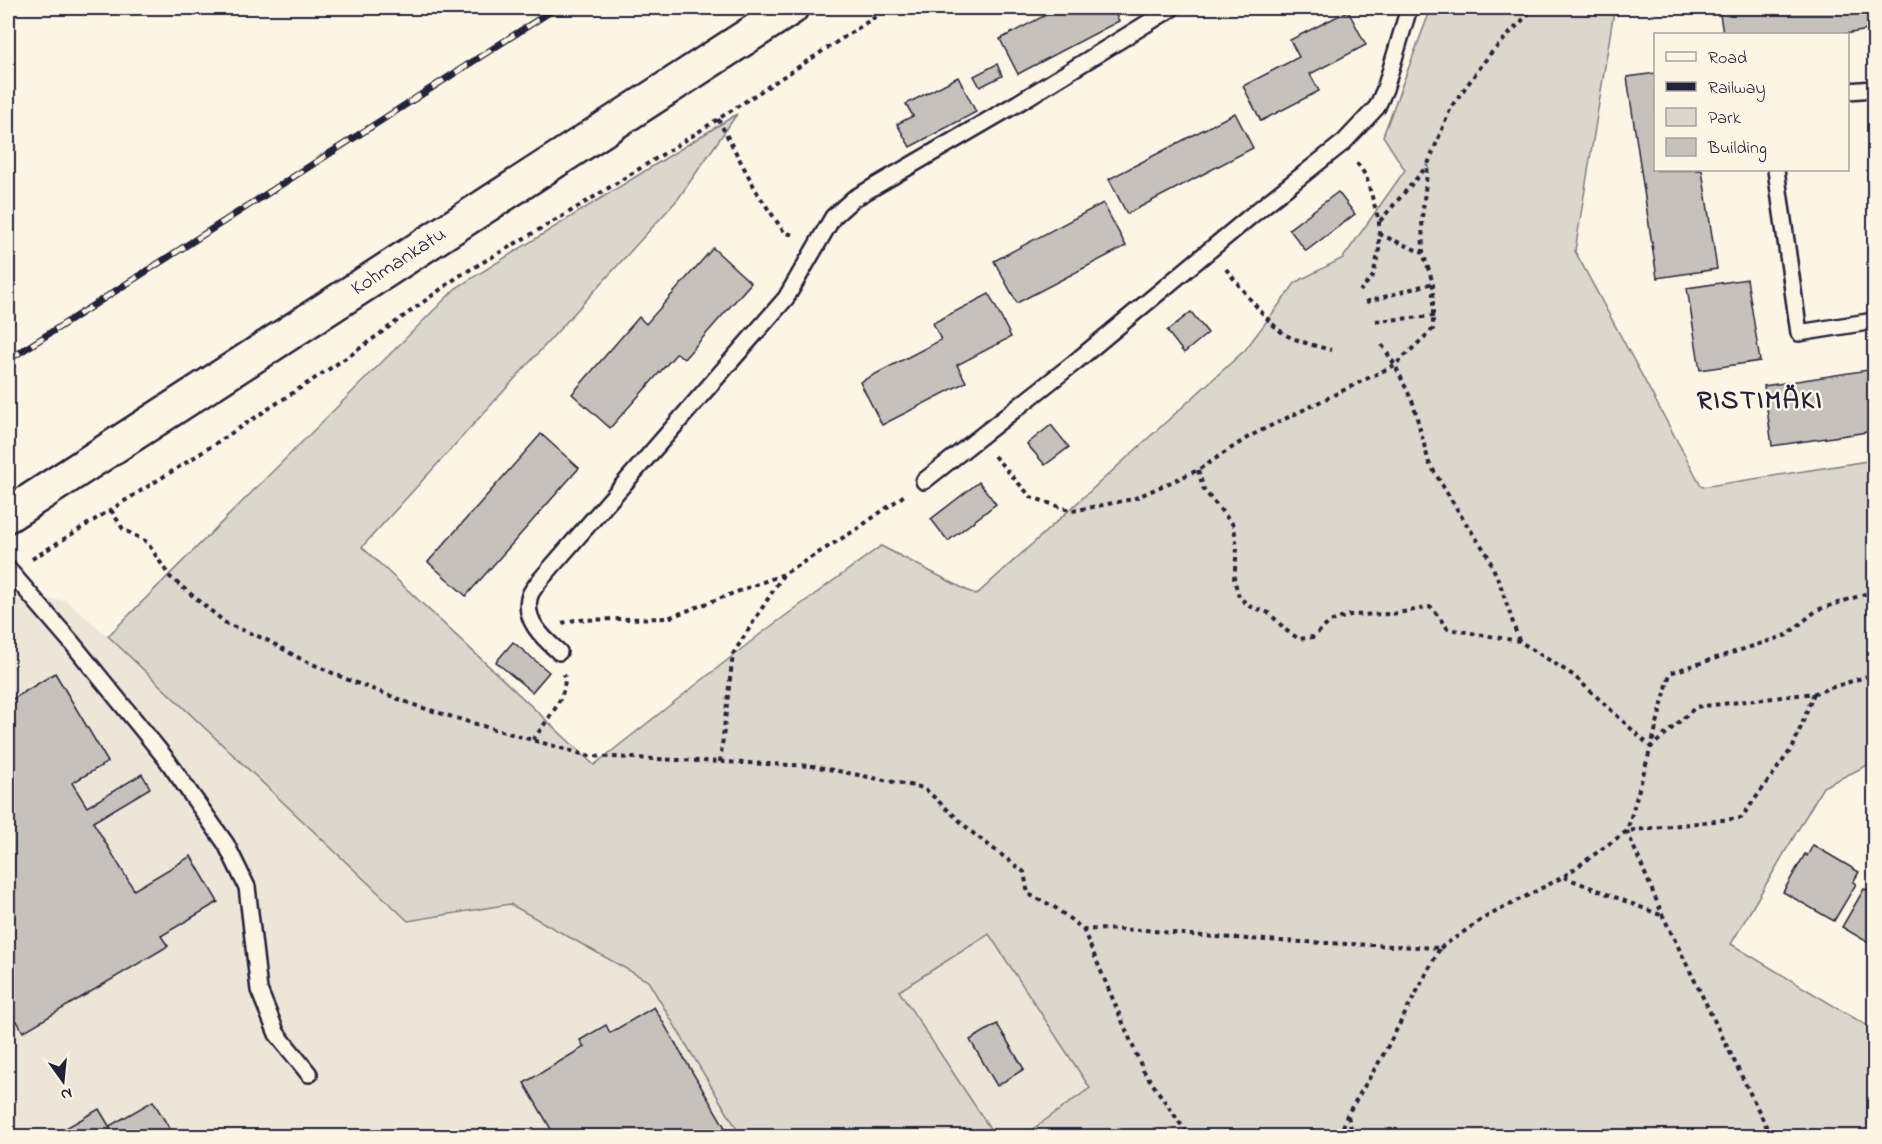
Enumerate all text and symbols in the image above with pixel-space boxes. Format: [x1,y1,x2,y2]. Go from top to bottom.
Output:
legend [1654,33,1849,171]
text: Road [1708,46,1747,72]
text: Railway [1708,76,1765,102]
text: Park [1708,106,1741,132]
text: Building [1707,136,1767,163]
street label: Kohmankatu [346,220,452,304]
district label: RISTIMÄKI [1697,382,1823,421]
north arrow [33,1051,93,1111]
text: N [58,1081,75,1107]

